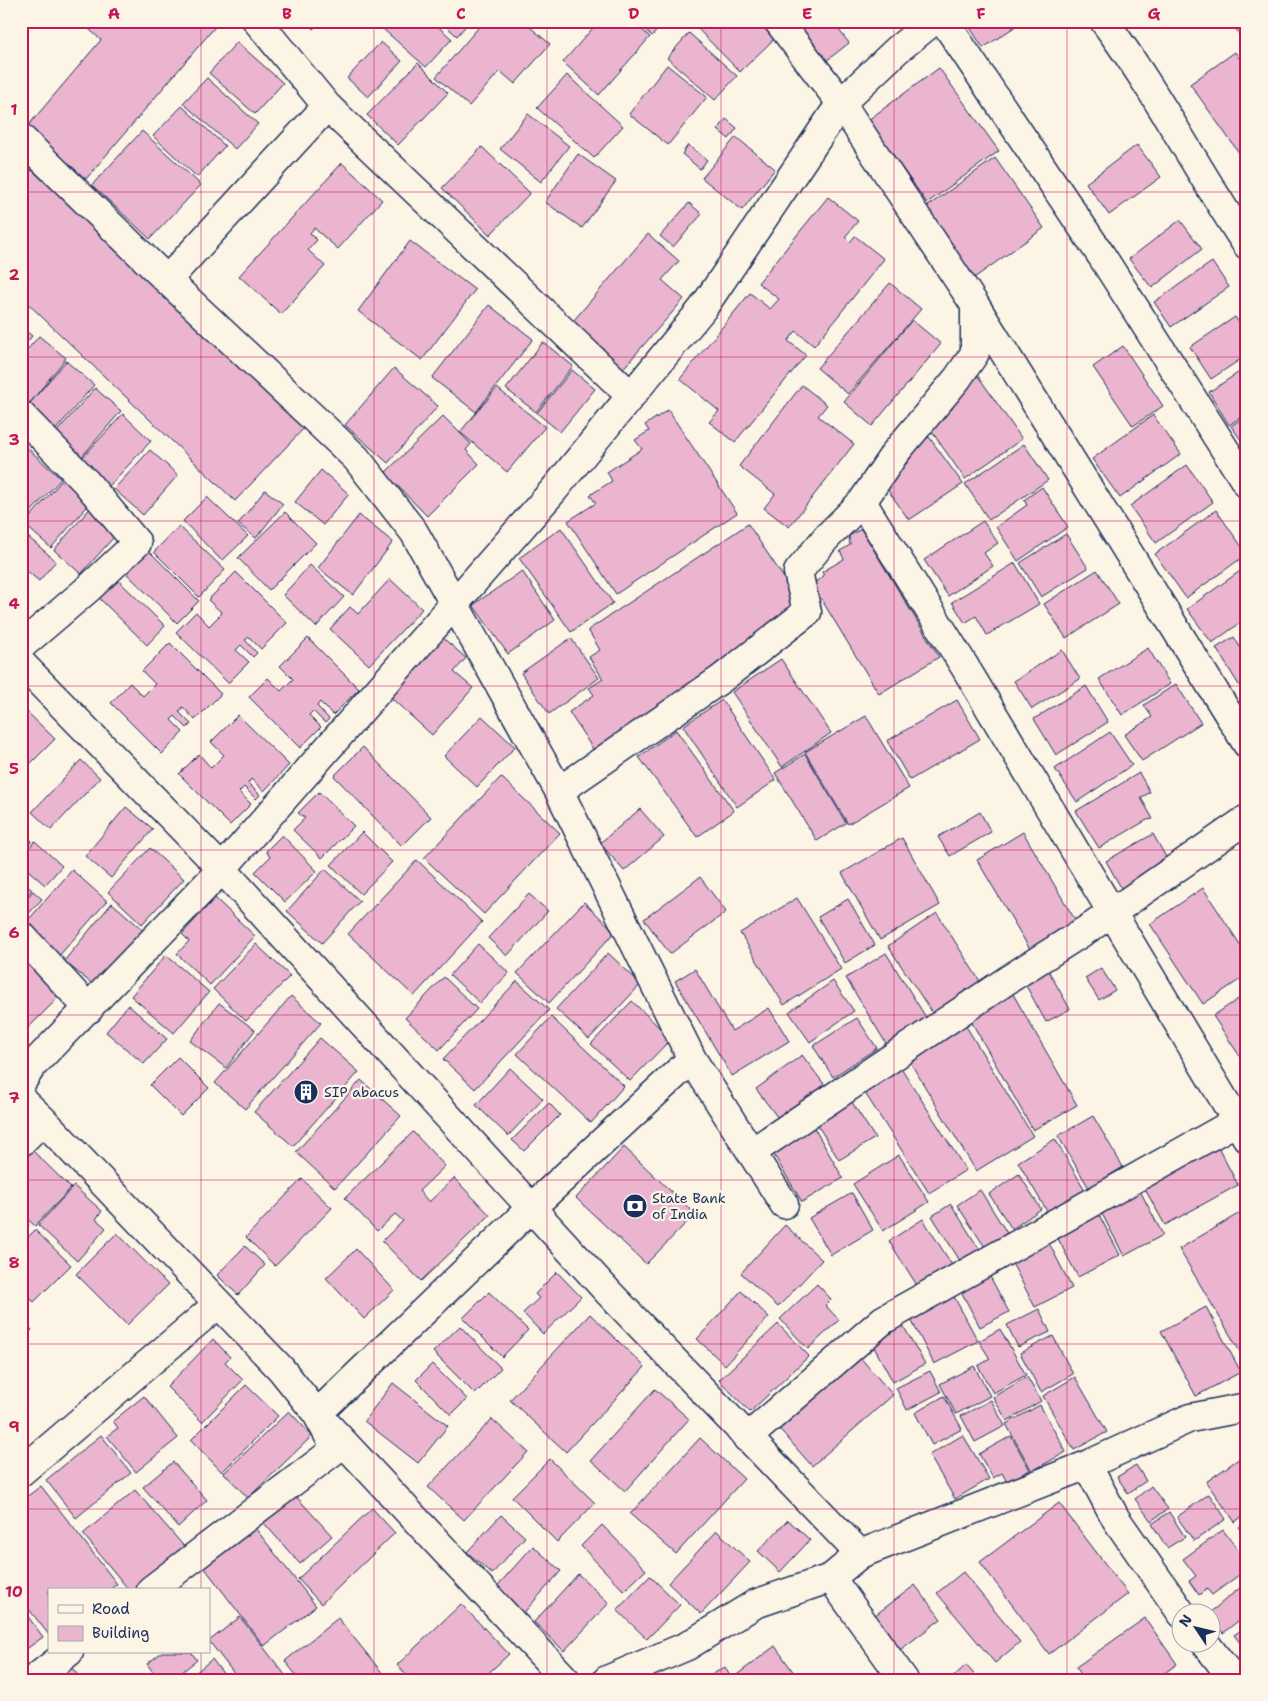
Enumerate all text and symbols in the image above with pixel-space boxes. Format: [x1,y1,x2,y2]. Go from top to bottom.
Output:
text: A [108,3,120,24]
text: B [282,3,292,24]
text: C [456,3,466,24]
text: D [628,3,640,24]
text: E [802,3,812,24]
text: F [976,3,986,24]
text: G [1148,3,1161,24]
text: 1 [10,99,18,120]
text: 2 [8,264,20,285]
text: 3 [8,429,20,450]
text: 4 [8,593,20,614]
text: 5 [9,758,19,779]
text: 6 [8,922,20,943]
building icon: SIP abacus [293,1079,319,1105]
place label: SIP abacus [324,1083,399,1101]
text: 7 [8,1087,20,1108]
place label: State Bank of India [652,1189,726,1223]
bank icon: State Bank of India [622,1193,648,1219]
text: 8 [8,1252,20,1273]
text: 9 [8,1416,20,1437]
text: 10 [5,1581,23,1602]
legend [48,1588,210,1654]
text: Road [92,1599,130,1619]
north arrow [1170,1604,1220,1654]
text: N [1175,1611,1196,1630]
text: Building [92,1623,149,1643]

